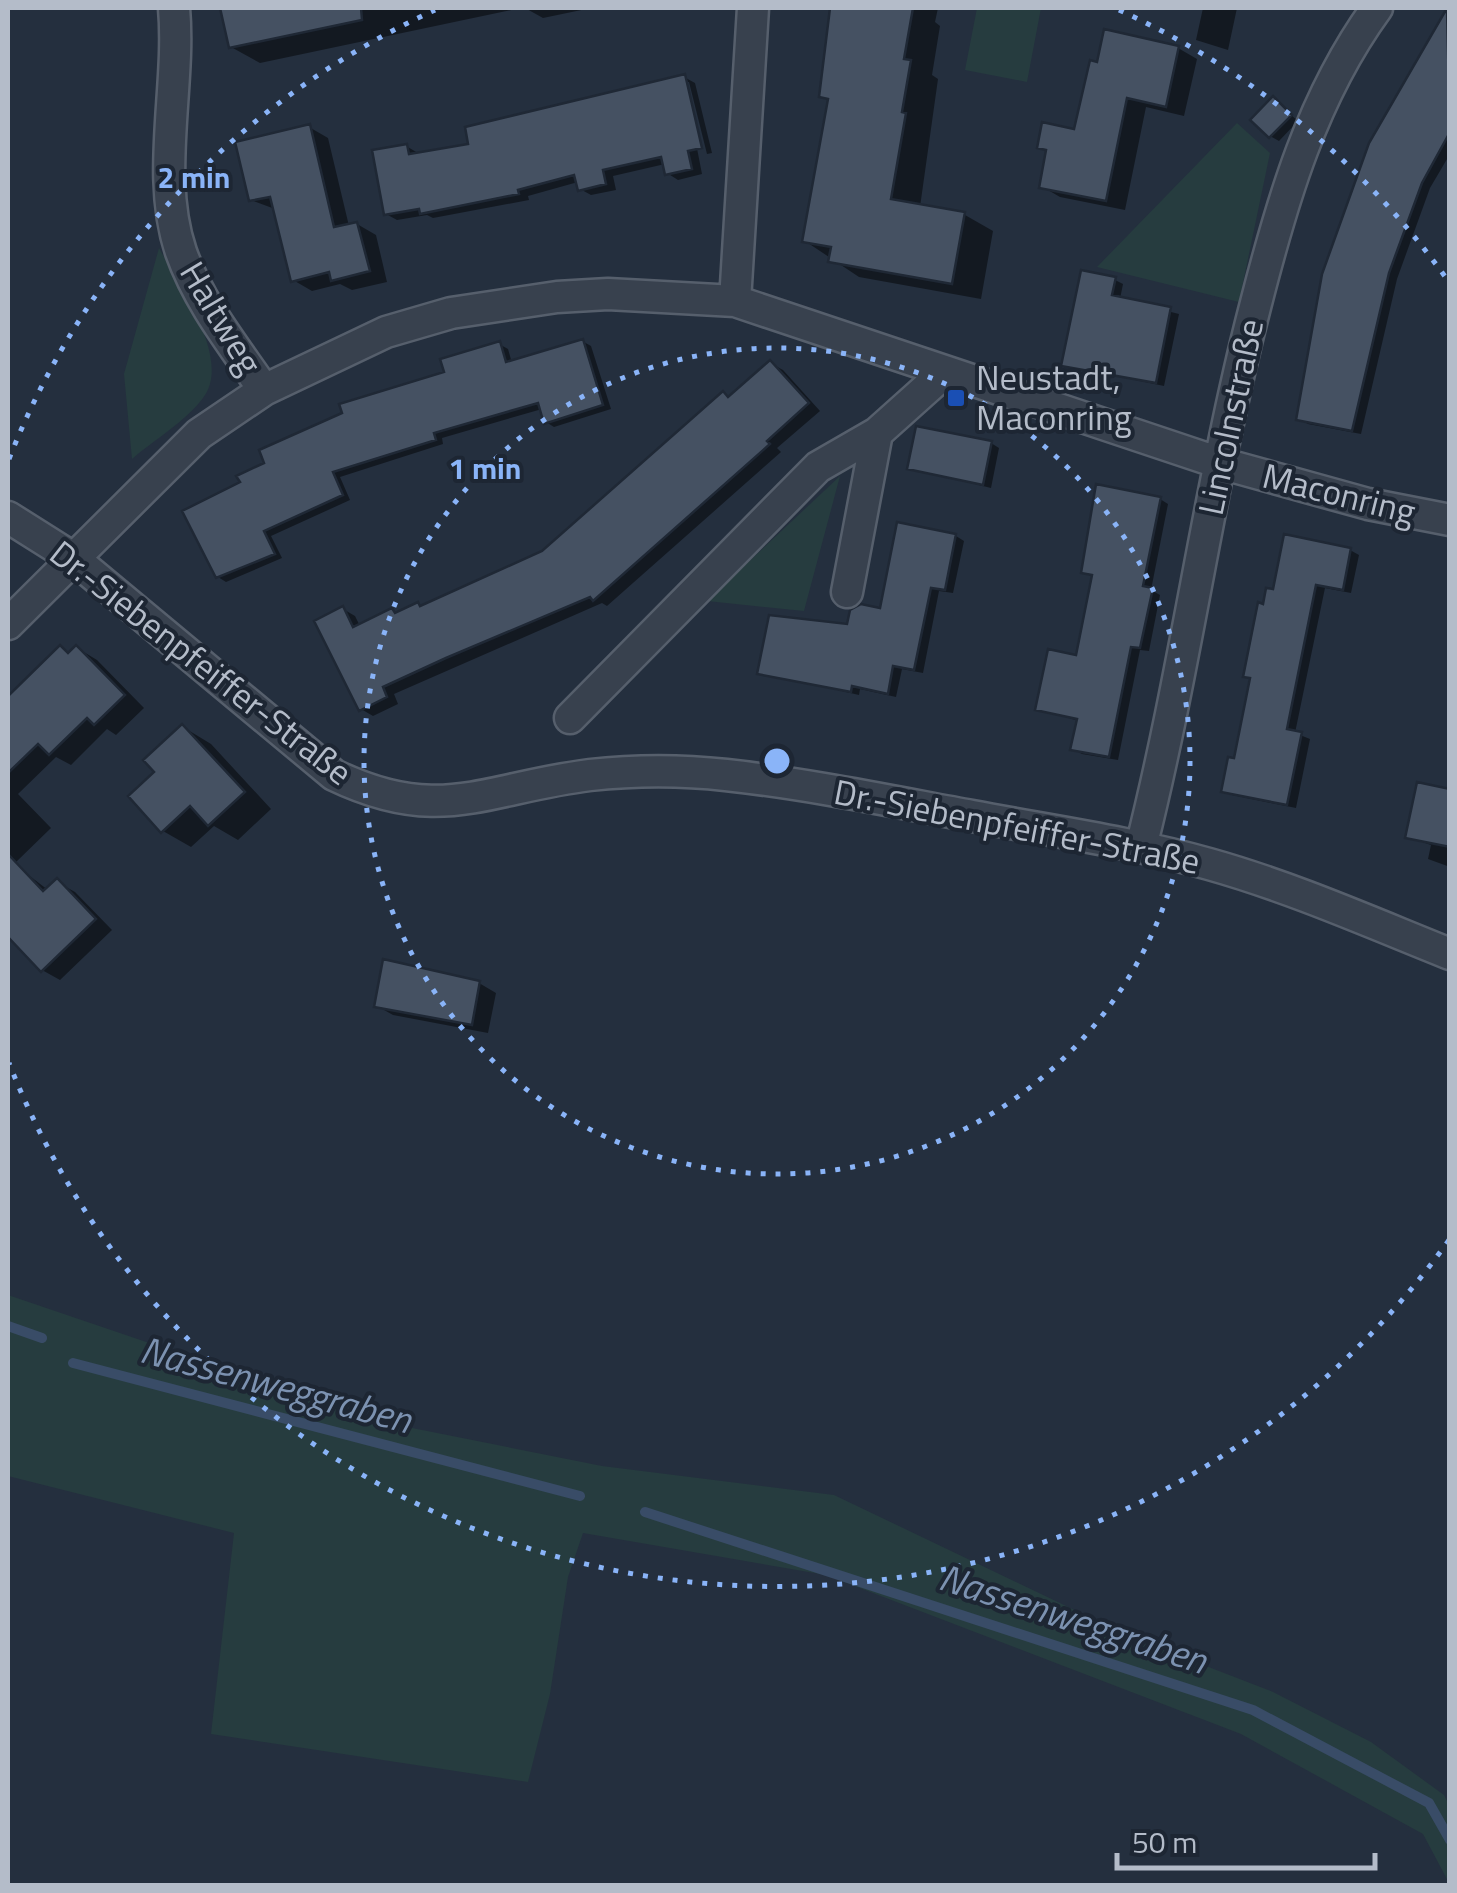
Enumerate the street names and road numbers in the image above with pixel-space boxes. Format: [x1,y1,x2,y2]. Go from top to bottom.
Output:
street label: Haltweg [167,251,277,384]
street label: Lincolnstraße [1183,314,1277,520]
street label: Maconring [1257,448,1421,538]
street label: Dr.-Siebenpfeiffer-Straße [39,527,365,798]
street label: Dr.-Siebenpfeiffer-Straße [830,764,1205,888]

